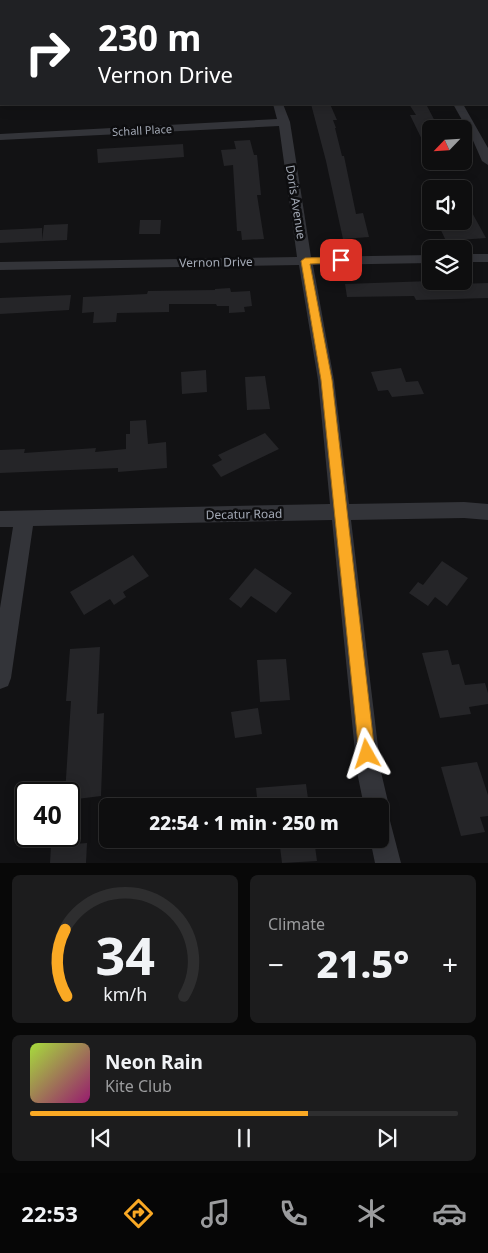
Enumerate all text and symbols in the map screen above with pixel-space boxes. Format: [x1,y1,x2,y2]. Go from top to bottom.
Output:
text: 230 m [98,14,201,61]
icon: right [15,20,80,85]
text: Vernon Drive [98,59,233,89]
north arrow [422,120,472,170]
map controls [422,120,472,290]
street label: Schall Place [112,121,172,139]
street label: Doris Avenue [282,164,310,241]
button: sound [422,180,472,230]
pin [320,239,362,281]
button: layers [422,240,472,290]
icon: arrive [327,246,355,274]
street label: Vernon Drive [179,253,253,271]
street label: Decatur Road [206,505,282,523]
position arrow [340,727,392,779]
speed limit sign: 40 [15,782,80,847]
text: 22:54 · 1 min · 250 m [149,810,339,836]
text: Climate [268,913,325,935]
text: 34 [95,919,155,990]
text: 21.5° [317,937,409,989]
text: − [268,945,284,983]
text: + [442,945,458,983]
text: km/h [103,982,147,1006]
text: Neon Rain [105,1049,203,1075]
text: Kite Club [105,1075,172,1097]
icon: previous [87,1124,115,1152]
icon: pause [230,1124,258,1152]
icon: next [373,1124,401,1152]
icon: directions [121,1196,156,1231]
icon: music [198,1196,233,1231]
icon: phone [276,1196,311,1231]
icon: climate [354,1196,389,1231]
icon: car [432,1196,467,1231]
text: 22:53 [21,1198,78,1228]

